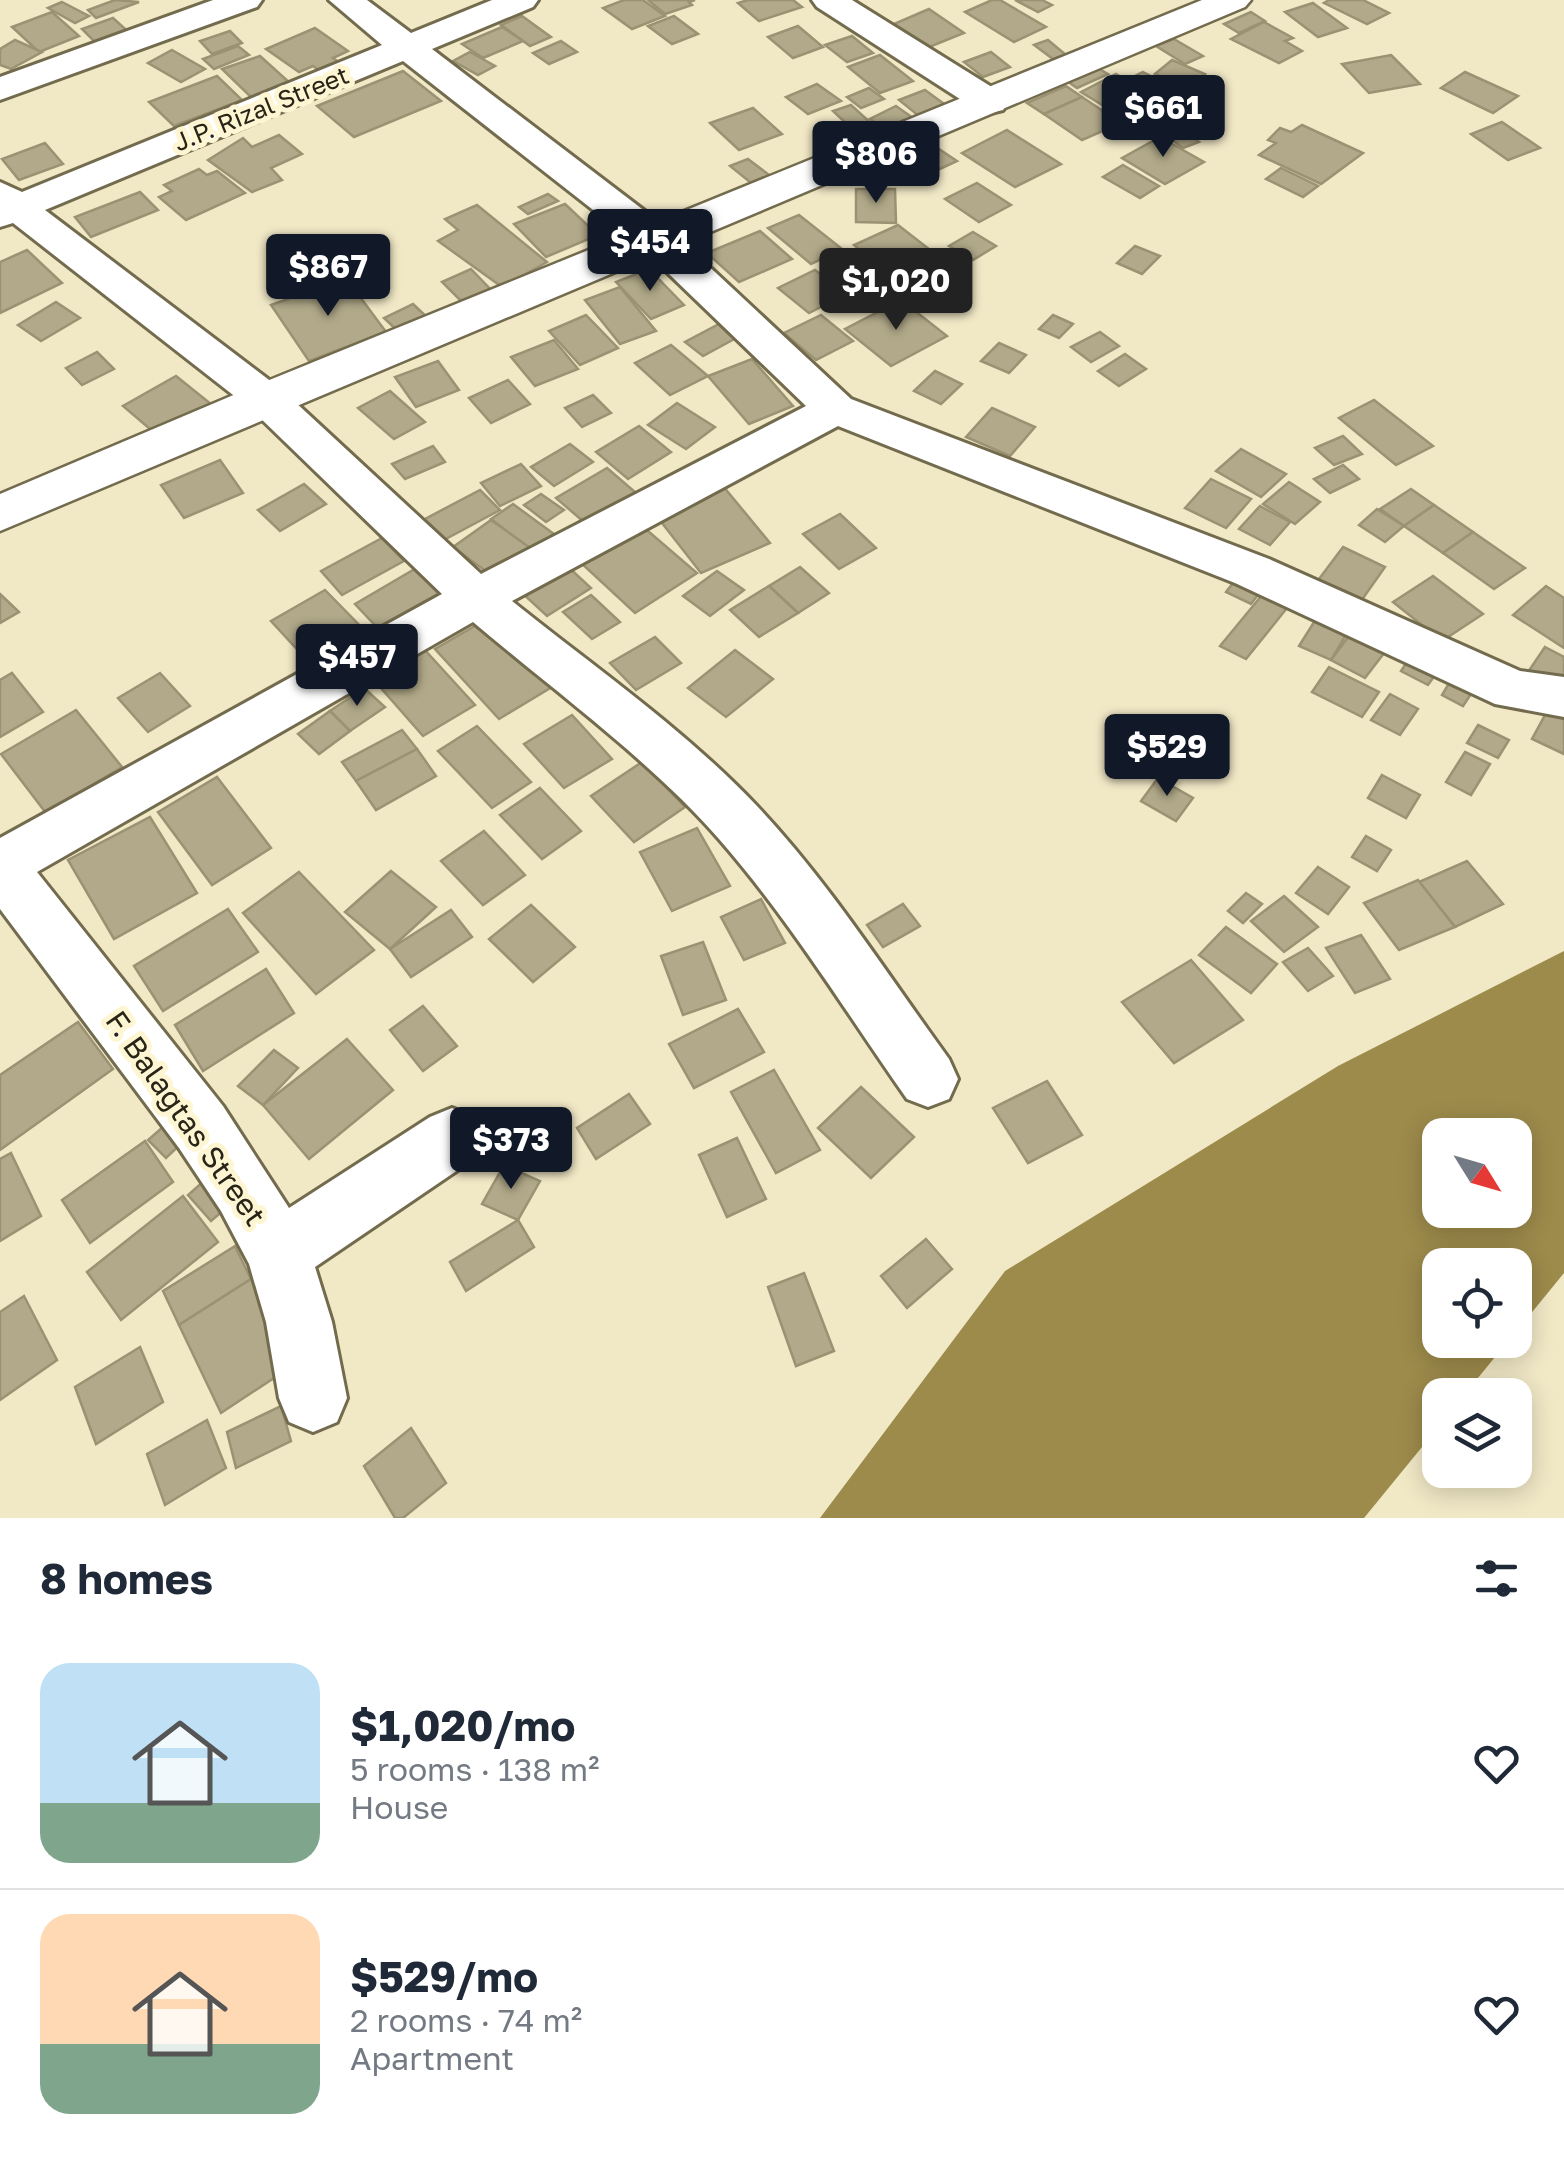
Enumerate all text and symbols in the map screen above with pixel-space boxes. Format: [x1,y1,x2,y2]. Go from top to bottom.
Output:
street label: J.P. Rizal Street [169,59,353,157]
pin: $661 [1104,75,1222,160]
text: $661 [1124,88,1202,126]
pin: $806 [817,121,935,206]
text: $806 [834,134,918,172]
pin: $454 [591,209,709,294]
text: $454 [610,222,690,260]
pin: $867 [269,234,387,319]
text: $867 [288,247,368,285]
pin: $1,020 [815,248,977,333]
text: $1,020 [841,261,951,299]
pin: $457 [298,624,416,709]
text: $457 [318,637,396,675]
pin: $529 [1108,714,1226,799]
text: $529 [1127,727,1207,765]
street label: F. Balagtas Street [98,1004,274,1232]
pin: $373 [452,1107,570,1192]
north arrow [1422,1118,1532,1228]
map controls [1422,1118,1532,1488]
text: $373 [472,1120,550,1158]
button: locate [1422,1248,1532,1358]
button: layers [1422,1378,1532,1488]
icon: filters [1469,1551,1524,1606]
text: 8 homes [40,1553,213,1603]
text: $1,020/mo [350,1700,576,1750]
icon: home [120,1703,240,1823]
icon: heart [1469,1736,1524,1791]
text: 5 rooms · 138 m² [350,1750,600,1788]
text: House [350,1788,448,1826]
text: $529/mo [350,1951,538,2001]
icon: home [120,1954,240,2074]
icon: heart [1469,1987,1524,2042]
text: 2 rooms · 74 m² [350,2001,582,2039]
text: Apartment [350,2039,514,2077]

